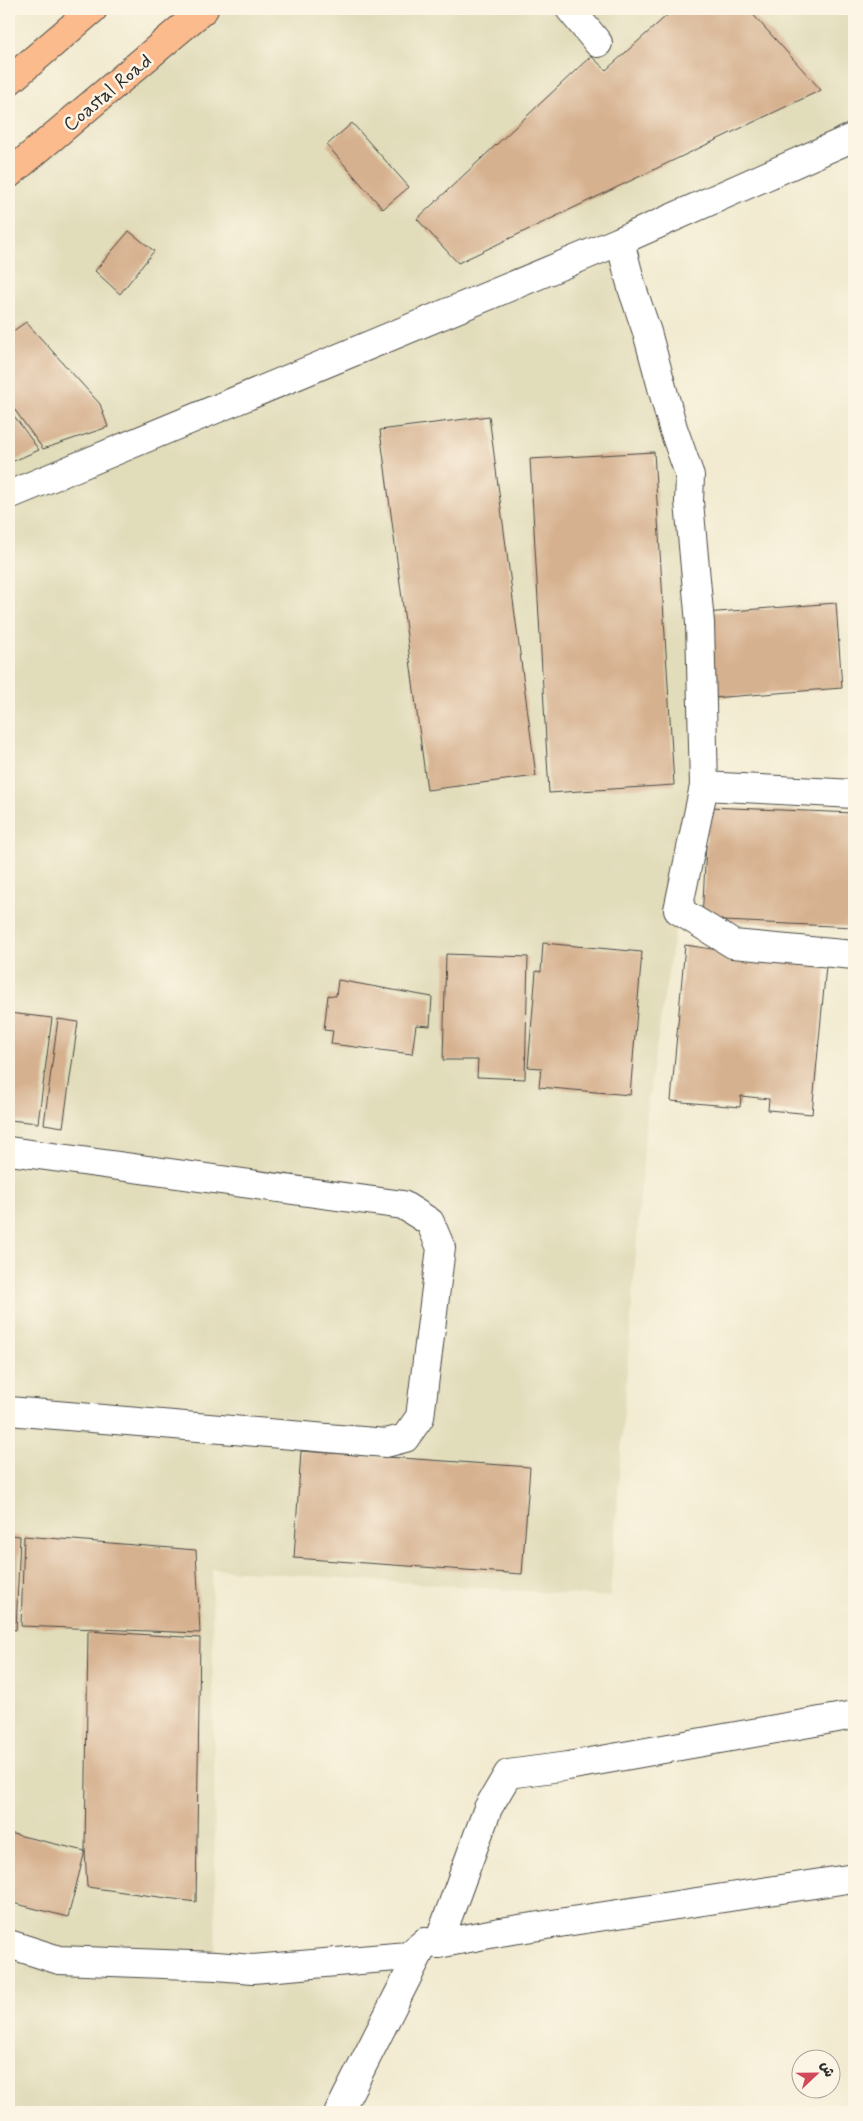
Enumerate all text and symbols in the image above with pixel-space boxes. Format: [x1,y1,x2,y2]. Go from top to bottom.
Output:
street label: Coastal Road [58,48,158,138]
north arrow [790,2048,840,2098]
text: ش [816,2059,838,2080]

